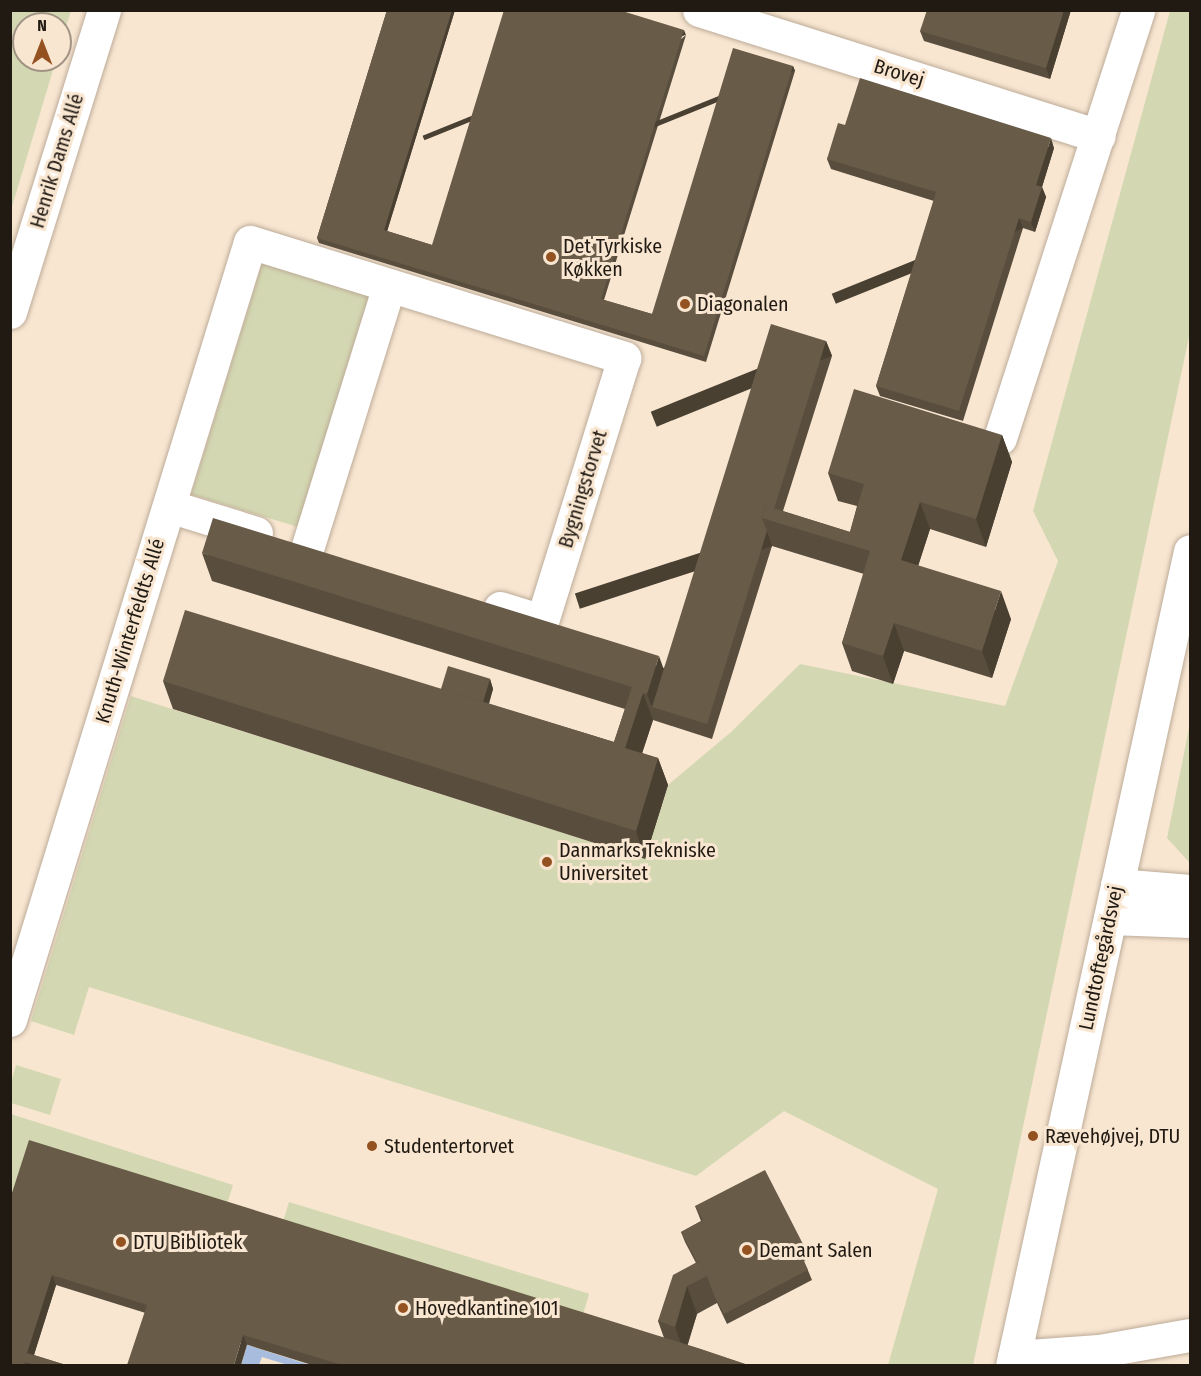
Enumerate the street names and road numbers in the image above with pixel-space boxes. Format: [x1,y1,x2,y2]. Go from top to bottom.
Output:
street label: Brovej [871,54,927,92]
street label: Henrik Dams Allé [25,91,89,231]
street label: Bygningstorvet [554,427,612,551]
street label: Knuth-Winterfeldts Allé [90,536,170,726]
street label: Lundtoftegårdsvej [1074,883,1128,1033]

